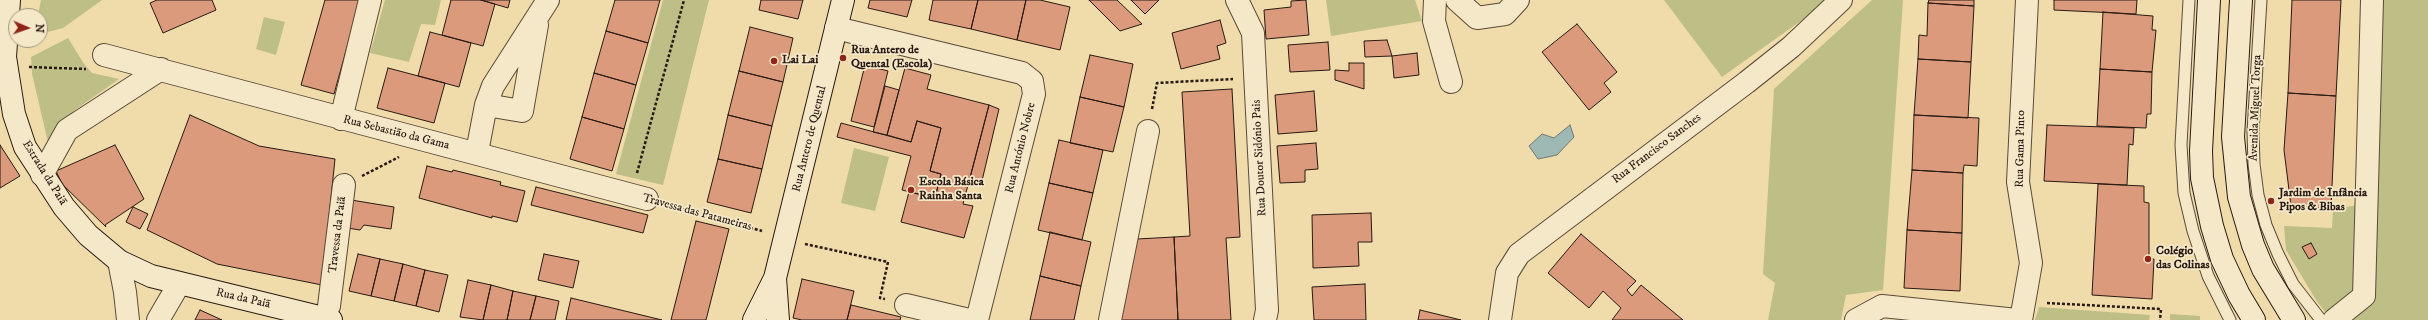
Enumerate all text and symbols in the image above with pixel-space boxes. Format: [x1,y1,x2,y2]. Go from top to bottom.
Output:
north arrow [8,8,48,48]
text: N [32,24,46,33]
place label: Rua Antero de Quental (Escola) [851,44,932,72]
marker: Rua Antero de Quental (Escola) [838,53,848,63]
place label: Lai Lai [782,54,818,68]
street label: Avenida Miguel Torga [2247,55,2265,161]
marker: Lai Lai [769,56,779,66]
street label: Rua Antero de Quental [790,84,830,194]
street label: Rua Doutor Sidónio Pais [1250,99,1270,217]
street label: Rua António Nobre [1003,101,1039,195]
street label: Rua Gama Pinto [2013,110,2029,188]
street label: Rua Francisco Sanches [1610,111,1704,187]
street label: Rua Sebastião da Gama [341,113,451,153]
street label: Estrada da Paiã [18,138,70,208]
place label: Escola Básica Rainha Santa [919,176,984,204]
marker: Escola Básica Rainha Santa [906,185,916,195]
place label: Jardim de Infância Pipos & Bibas [2279,187,2367,215]
street label: Travessa das Patameiras [641,191,753,235]
street label: Travessa da Paiã [326,196,350,274]
marker: Jardim de Infância Pipos & Bibas [2266,196,2276,206]
place label: Colégio das Colinas [2156,245,2210,273]
marker: Colégio das Colinas [2143,254,2153,264]
street label: Rua da Paiã [214,286,272,312]

